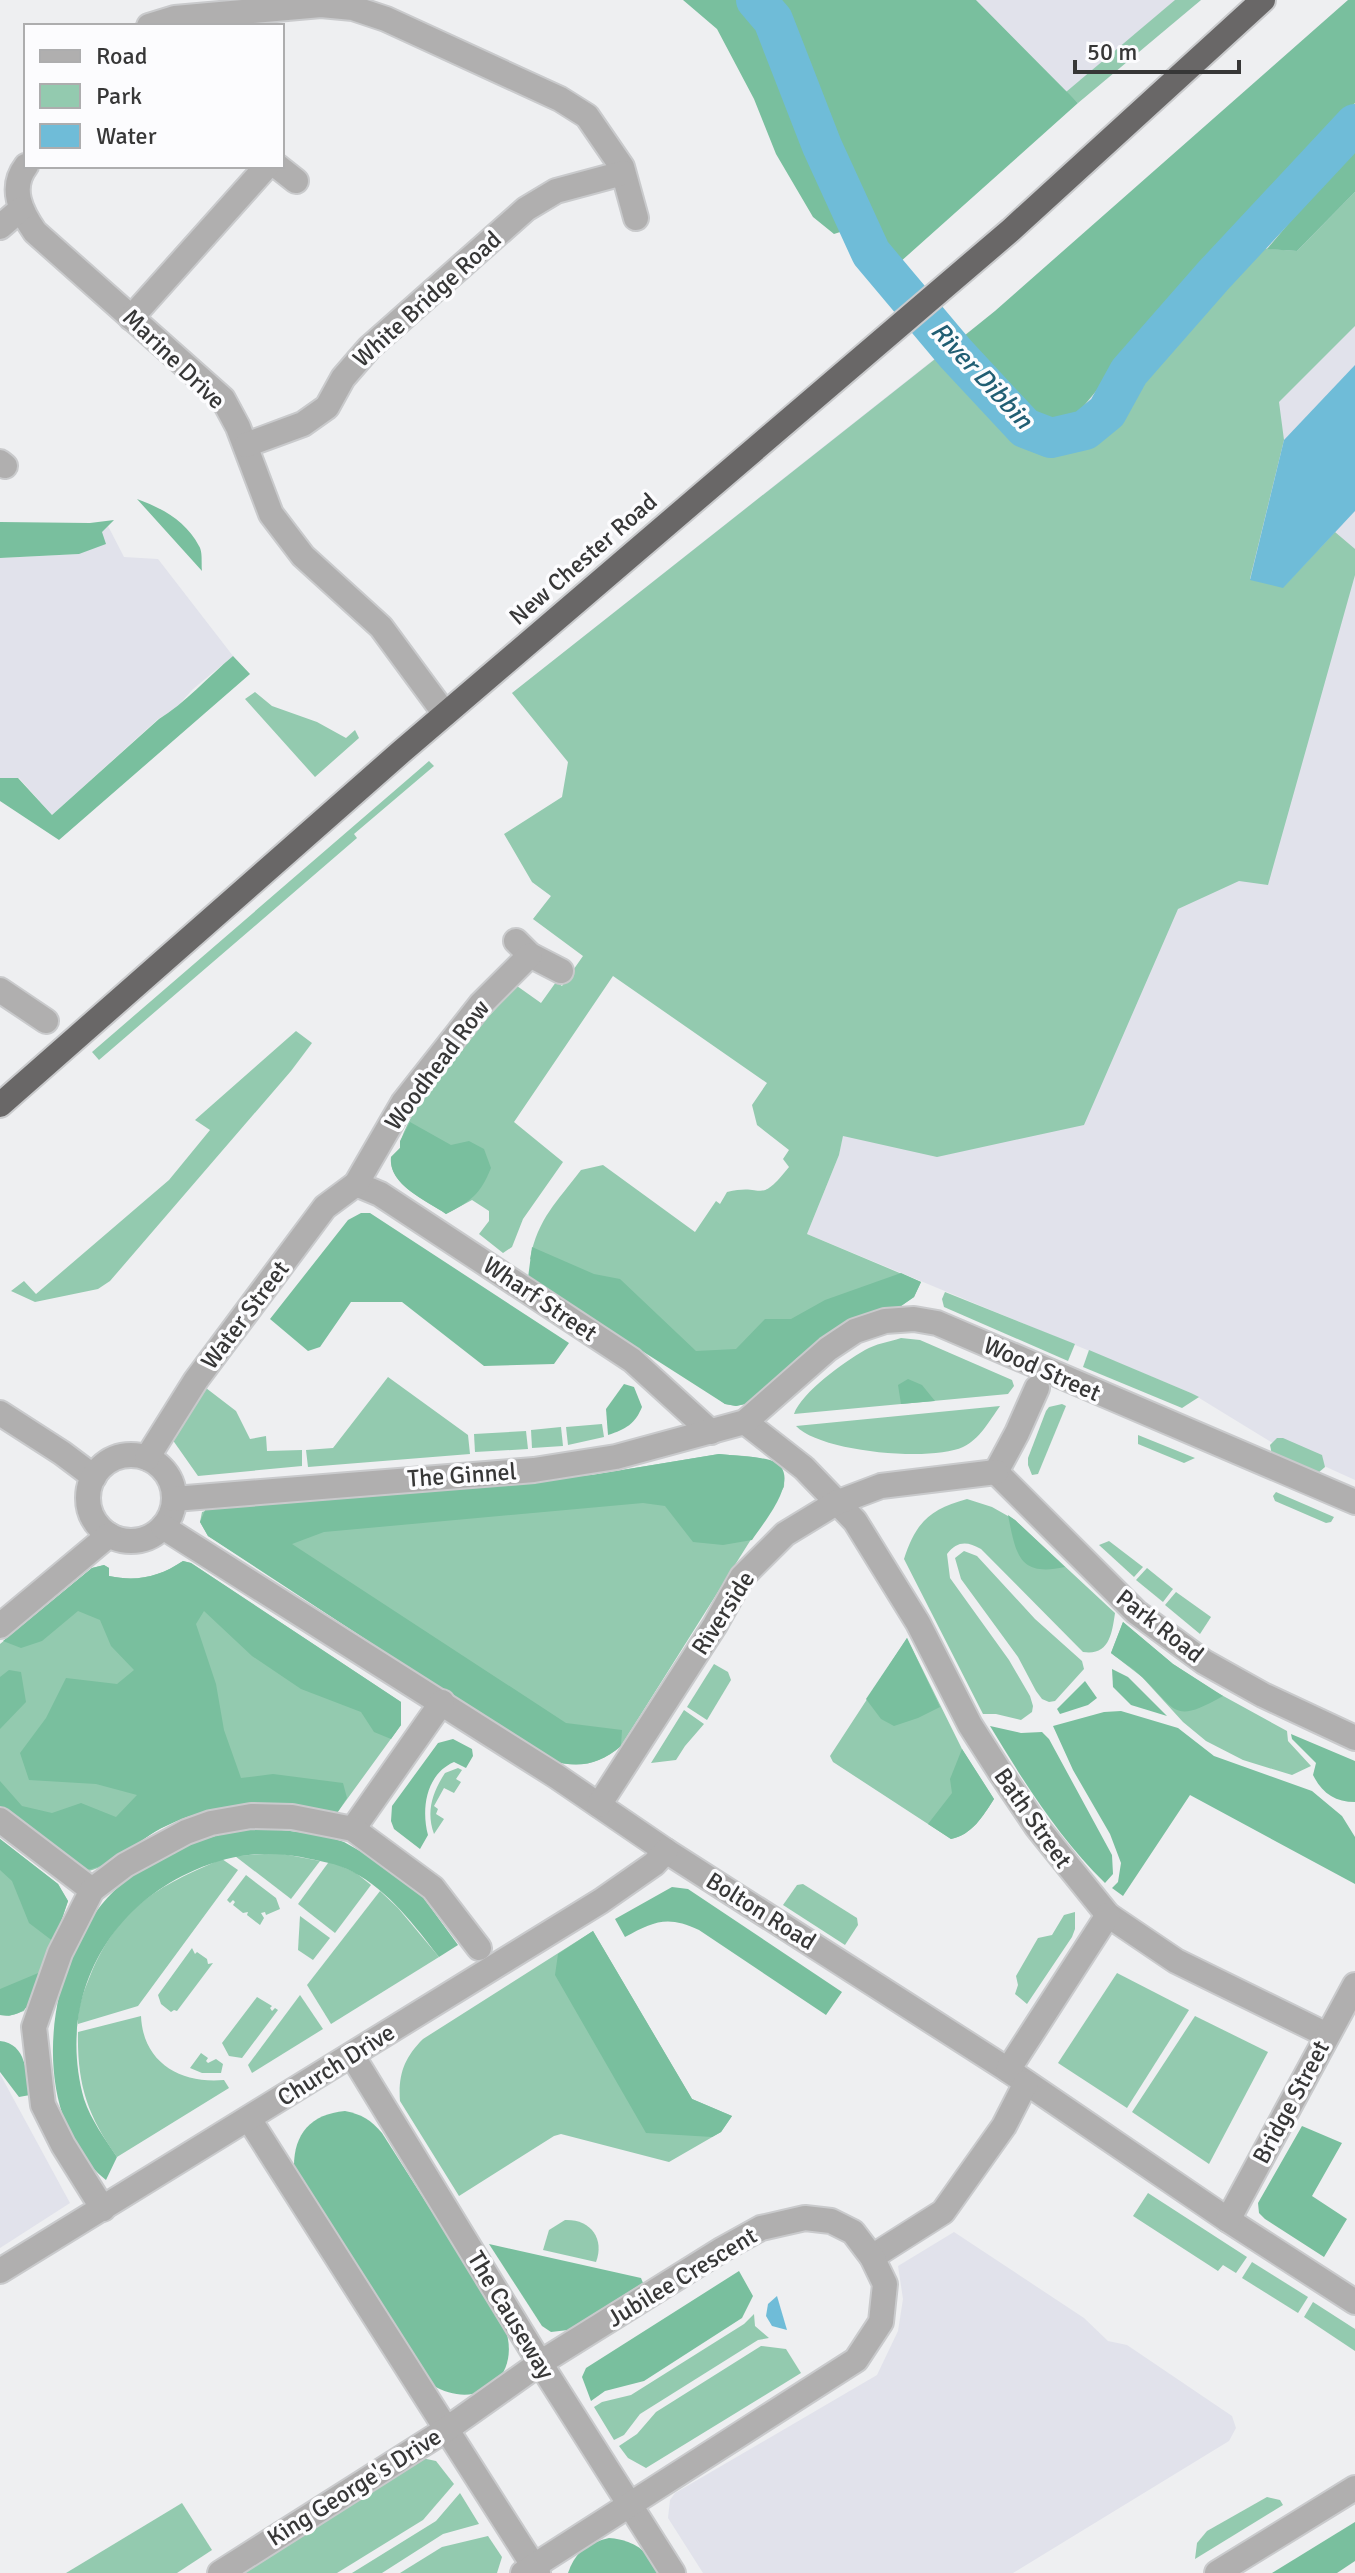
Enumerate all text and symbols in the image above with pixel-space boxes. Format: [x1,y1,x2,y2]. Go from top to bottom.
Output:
legend [24,24,284,168]
scale bar [1075,24,1239,74]
text: 50 m [1087,37,1137,67]
text: Road [96,41,147,71]
text: Park [96,81,142,111]
text: Water [96,121,157,151]
street label: White Bridge Road [347,225,507,373]
street label: Marine Drive [116,303,232,415]
water label: River Dibbin [924,315,1039,436]
street label: New Chester Road [503,487,663,631]
street label: Woodhead Row [378,994,496,1136]
street label: Wharf Street [477,1250,603,1348]
street label: Water Street [194,1255,296,1375]
street label: Wood Street [979,1330,1105,1408]
street label: The Ginnel [406,1456,518,1494]
street label: Riverside [685,1565,761,1661]
street label: Park Road [1110,1583,1210,1669]
street label: Bath Street [988,1762,1078,1874]
street label: Bolton Road [700,1865,822,1957]
street label: Church Drive [272,2017,400,2113]
street label: Bridge Street [1246,2035,1336,2169]
street label: Jubilee Crescent [602,2221,762,2333]
street label: The Causeway [461,2245,561,2385]
street label: King George's Drive [261,2421,447,2553]

